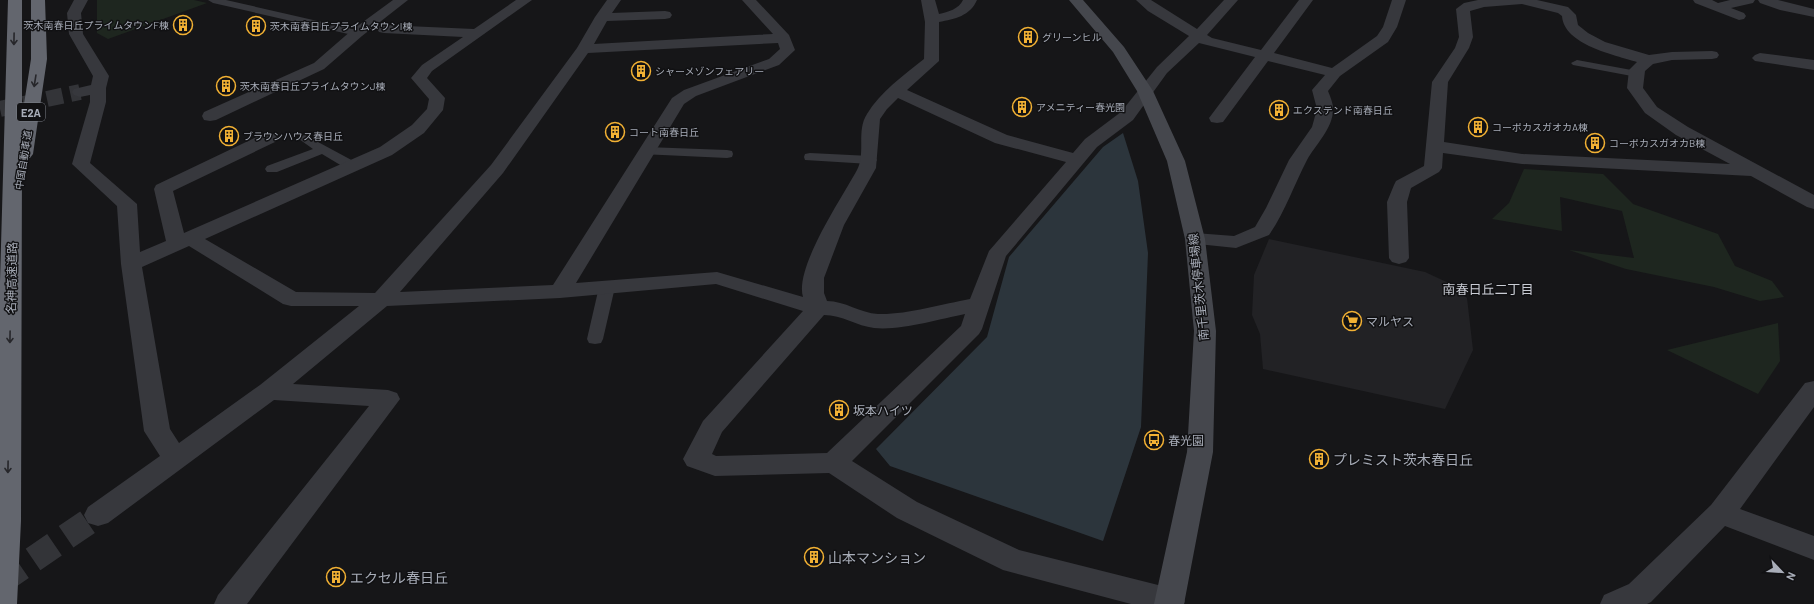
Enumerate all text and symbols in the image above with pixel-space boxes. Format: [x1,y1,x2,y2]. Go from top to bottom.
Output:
building icon: 茨木南春日丘プライムタウンF棟 [172,14,194,36]
building icon: 茨木南春日丘プライムタウンI棟 [245,15,267,37]
place label: 茨木南春日丘プライムタウンF棟 [24,19,169,31]
place label: 茨木南春日丘プライムタウンI棟 [270,20,412,32]
building icon: グリーンヒル [1017,26,1039,48]
place label: グリーンヒル [1042,31,1102,43]
one-way arrow [11,32,18,45]
building icon: シャーメゾンフェアリー [630,60,652,82]
place label: シャーメゾンフェアリー [655,65,764,77]
one-way arrow [31,74,39,87]
building icon: 茨木南春日丘プライムタウンJ棟 [215,75,237,97]
place label: 茨木南春日丘プライムタウンJ棟 [240,80,386,92]
building icon: アメニティー春光園 [1011,96,1033,118]
building icon: エクステンド南春日丘 [1268,99,1290,121]
place label: アメニティー春光園 [1036,101,1125,113]
road number: E2A [17,103,45,121]
place label: エクステンド南春日丘 [1293,104,1393,116]
building icon: コーポカスガオカA棟 [1467,116,1489,138]
building icon: コート南春日丘 [604,121,626,143]
place label: コーポカスガオカA棟 [1492,121,1588,133]
building icon: ブラウンハウス春日丘 [218,125,240,147]
place label: コート南春日丘 [629,126,699,138]
street label: 中国自動車道 [12,129,34,191]
place label: ブラウンハウス春日丘 [243,130,343,142]
building icon: コーポカスガオカB棟 [1584,132,1606,154]
place label: コーポカスガオカB棟 [1609,137,1705,149]
street label: 南千里茨木停車場線 [1185,233,1211,341]
street label: 名神高速道路 [3,242,19,314]
district label: 南春日丘二丁目 [1442,281,1534,297]
supermarket icon: マルヤス [1341,310,1363,332]
place label: マルヤス [1366,314,1414,328]
one-way arrow [6,330,14,343]
building icon: 坂本ハイツ [828,399,850,421]
place label: 坂本ハイツ [853,403,913,417]
bus stop icon: 春光園 [1143,429,1165,451]
place label: 春光園 [1168,433,1204,447]
building icon: プレミスト茨木春日丘 [1308,448,1330,470]
place label: プレミスト茨木春日丘 [1333,451,1473,468]
one-way arrow [4,460,12,473]
building icon: 山本マンション [803,546,825,568]
place label: 山本マンション [828,549,926,566]
north arrow [1762,552,1802,592]
building icon: エクセル春日丘 [325,566,347,588]
place label: エクセル春日丘 [350,569,448,586]
text: N [1784,570,1799,583]

